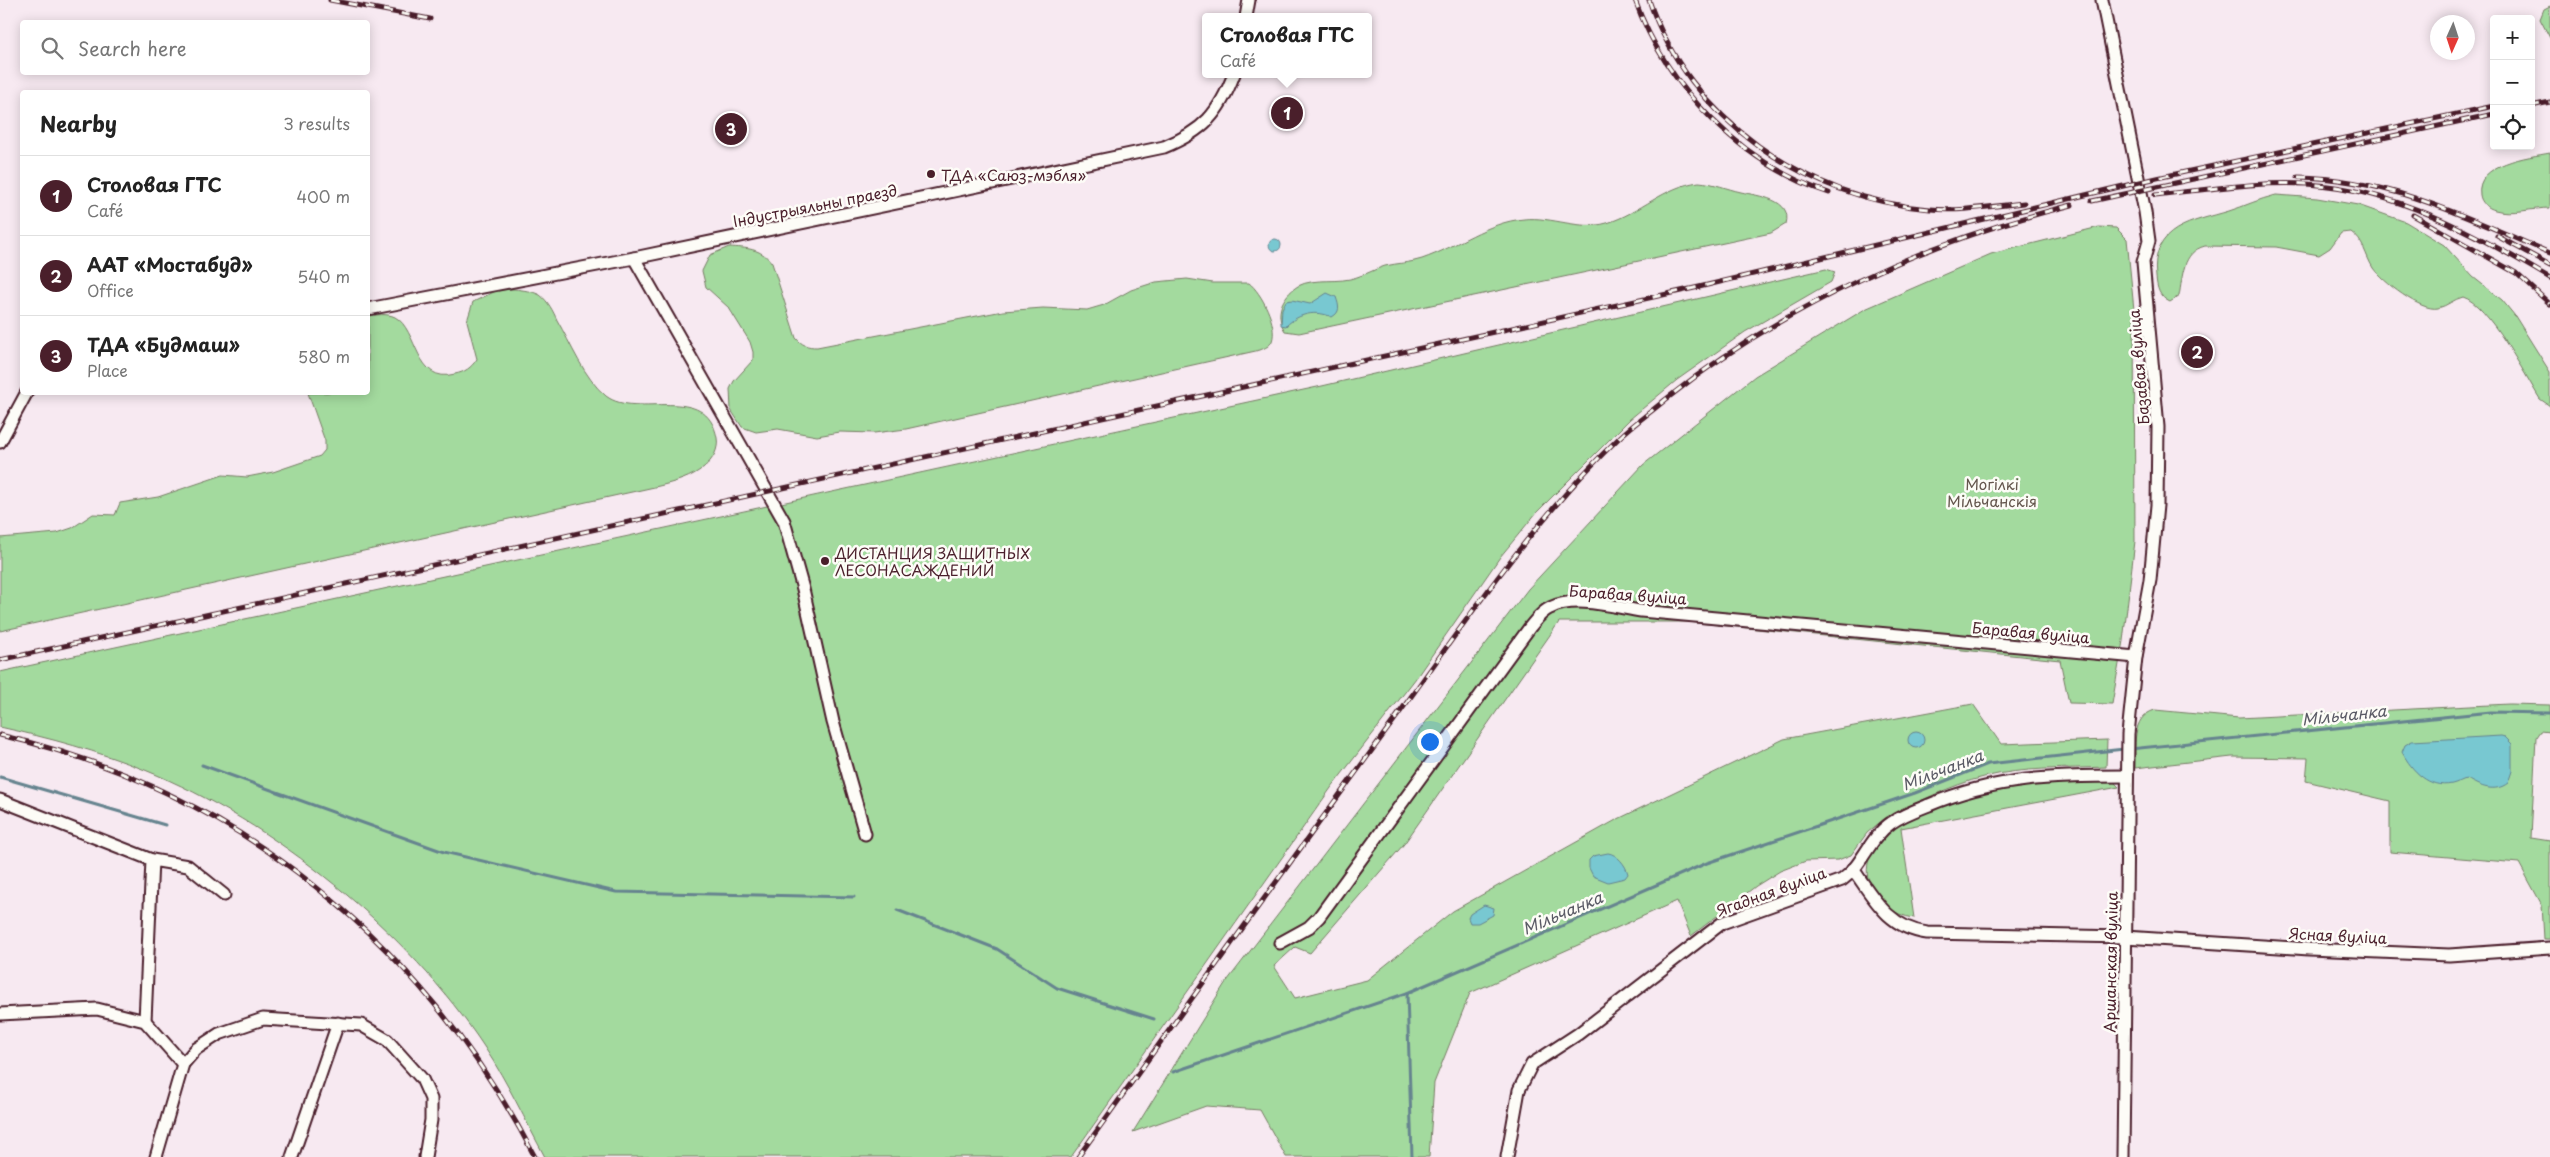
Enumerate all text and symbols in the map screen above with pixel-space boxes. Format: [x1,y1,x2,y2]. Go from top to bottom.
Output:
popup [1202,13,1372,78]
north arrow [2430,15,2475,60]
map controls [2490,15,2535,150]
button: + [2490,15,2535,60]
search box [20,20,370,75]
text: Столовая ГТС [1220,20,1354,48]
icon: search [38,34,66,62]
text: Search here [78,34,187,62]
text: Café [1220,48,1256,72]
button: − [2490,60,2535,105]
pin: 1 [1271,94,1303,132]
button: locate [2490,105,2535,150]
text: Nearby [40,107,117,139]
pin: 3 [715,110,747,148]
text: 3 results [283,111,350,135]
place label: ТДА «Саюз-мэбля» [941,163,1087,186]
marker: ТДА «Саюз-мэбля» [925,168,937,180]
text: Столовая ГТС [87,170,222,198]
street label: Індустрыяльны праезд [731,178,899,232]
text: 1 [52,184,60,208]
text: 400 m [297,184,350,208]
text: Café [87,198,123,222]
text: ААТ «Мостабуд» [87,250,253,278]
text: 2 [50,264,62,288]
text: 540 m [297,264,350,288]
text: Office [87,278,134,302]
street label: Базавая вуліца [2121,308,2155,426]
text: ТДА «Будмаш» [87,330,240,358]
pin: 2 [2181,333,2213,371]
text: 3 [51,344,61,368]
text: 580 m [298,344,350,368]
text: Place [87,358,128,382]
park label: Могілкі Мільчанскія [1947,472,2037,512]
place label: ДИСТАНЦИЯ ЗАЩИТНЫХ ЛЕСОНАСАЖДЕНИЙ [834,541,1030,581]
marker: ДИСТАНЦИЯ ЗАЩИТНЫХ ЛЕСОНАСАЖДЕНИЙ [819,555,831,567]
street label: Баравая вуліца [1569,578,1688,610]
street label: Баравая вуліца [1971,615,2091,649]
water label: Мільчанка [2300,698,2389,730]
your location [1417,729,1443,755]
water label: Мільчанка [1898,742,1987,795]
street label: Ягадная вуліца [1713,860,1830,922]
water label: Мільчанка [1518,884,1607,940]
street label: Аршанская вуліца [2097,890,2123,1033]
street label: Ясная вуліца [2288,921,2388,949]

